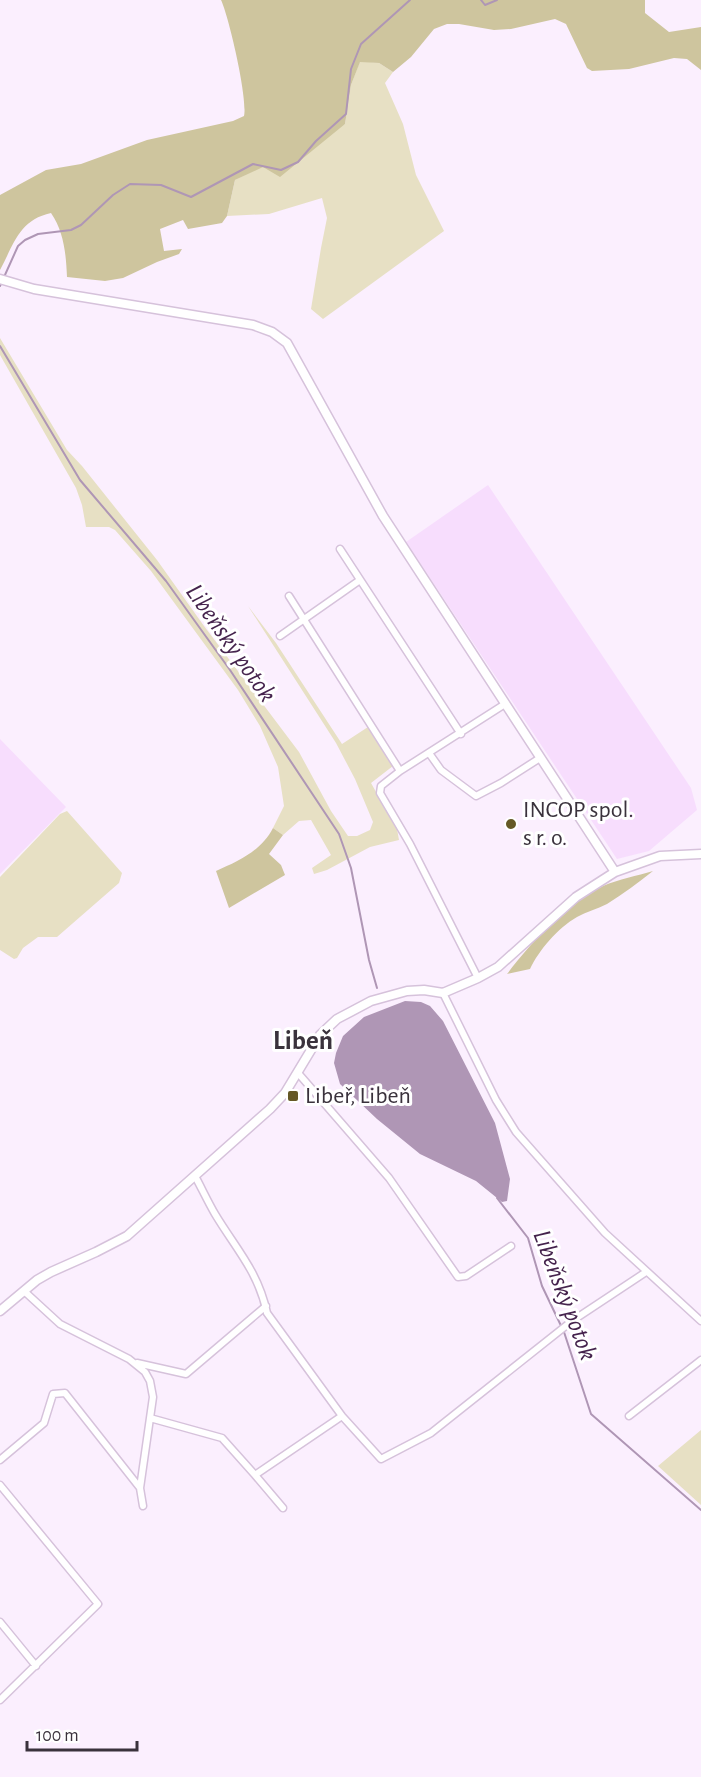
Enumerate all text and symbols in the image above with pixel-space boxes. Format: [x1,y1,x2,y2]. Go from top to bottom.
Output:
water label: Libeňský potok [181,579,281,707]
place label: INCOP spol. s r. o. [523,798,634,850]
marker: INCOP spol. s r. o. [504,817,518,831]
district label: Libeň [273,1027,333,1054]
place label: Libeř, Libeň [305,1084,411,1108]
marker: Libeř, Libeň [286,1089,300,1103]
water label: Libeňský potok [528,1226,602,1364]
scale bar [27,1714,136,1752]
text: 100 m [36,1727,79,1745]

